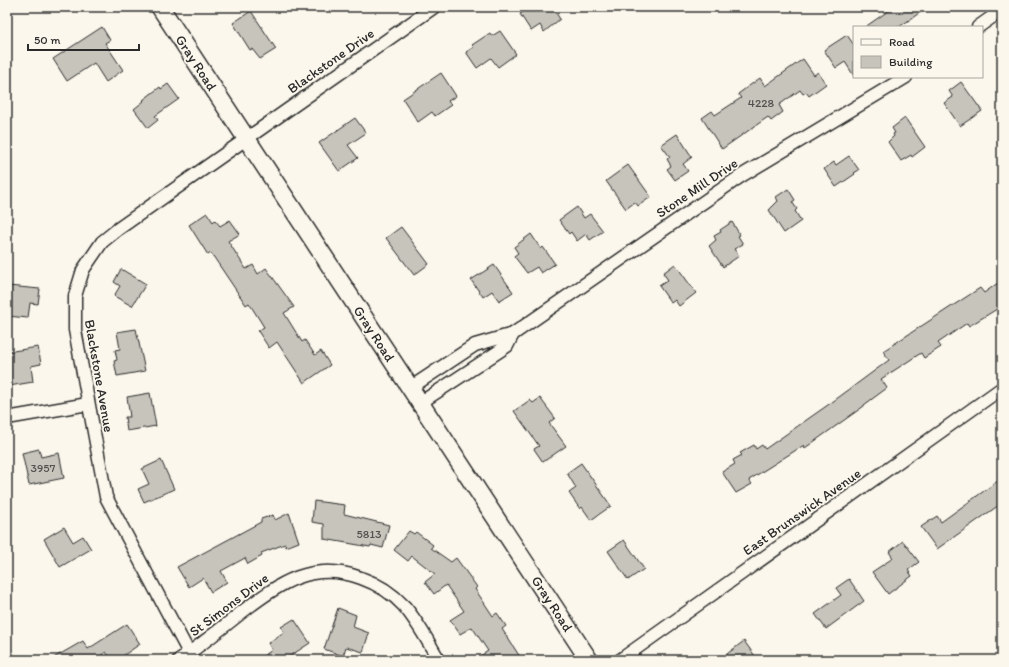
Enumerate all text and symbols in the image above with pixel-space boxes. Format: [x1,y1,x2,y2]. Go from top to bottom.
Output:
street label: Blackstone Drive [284,25,378,97]
scale bar [28,26,139,52]
legend [853,26,983,78]
street label: Gray Road [172,32,220,94]
text: 50 m [34,33,60,47]
text: Road [889,35,915,49]
text: Building [889,55,933,69]
house number: 4228 [748,96,775,110]
street label: Stone Mill Drive [653,154,741,222]
street label: Gray Road [350,303,398,365]
street label: Blackstone Avenue [81,318,117,434]
house number: 3957 [30,461,56,475]
street label: East Brunswick Avenue [740,465,865,559]
house number: 5813 [357,527,382,541]
street label: St Simons Drive [186,570,272,640]
street label: Gray Road [528,573,576,635]

